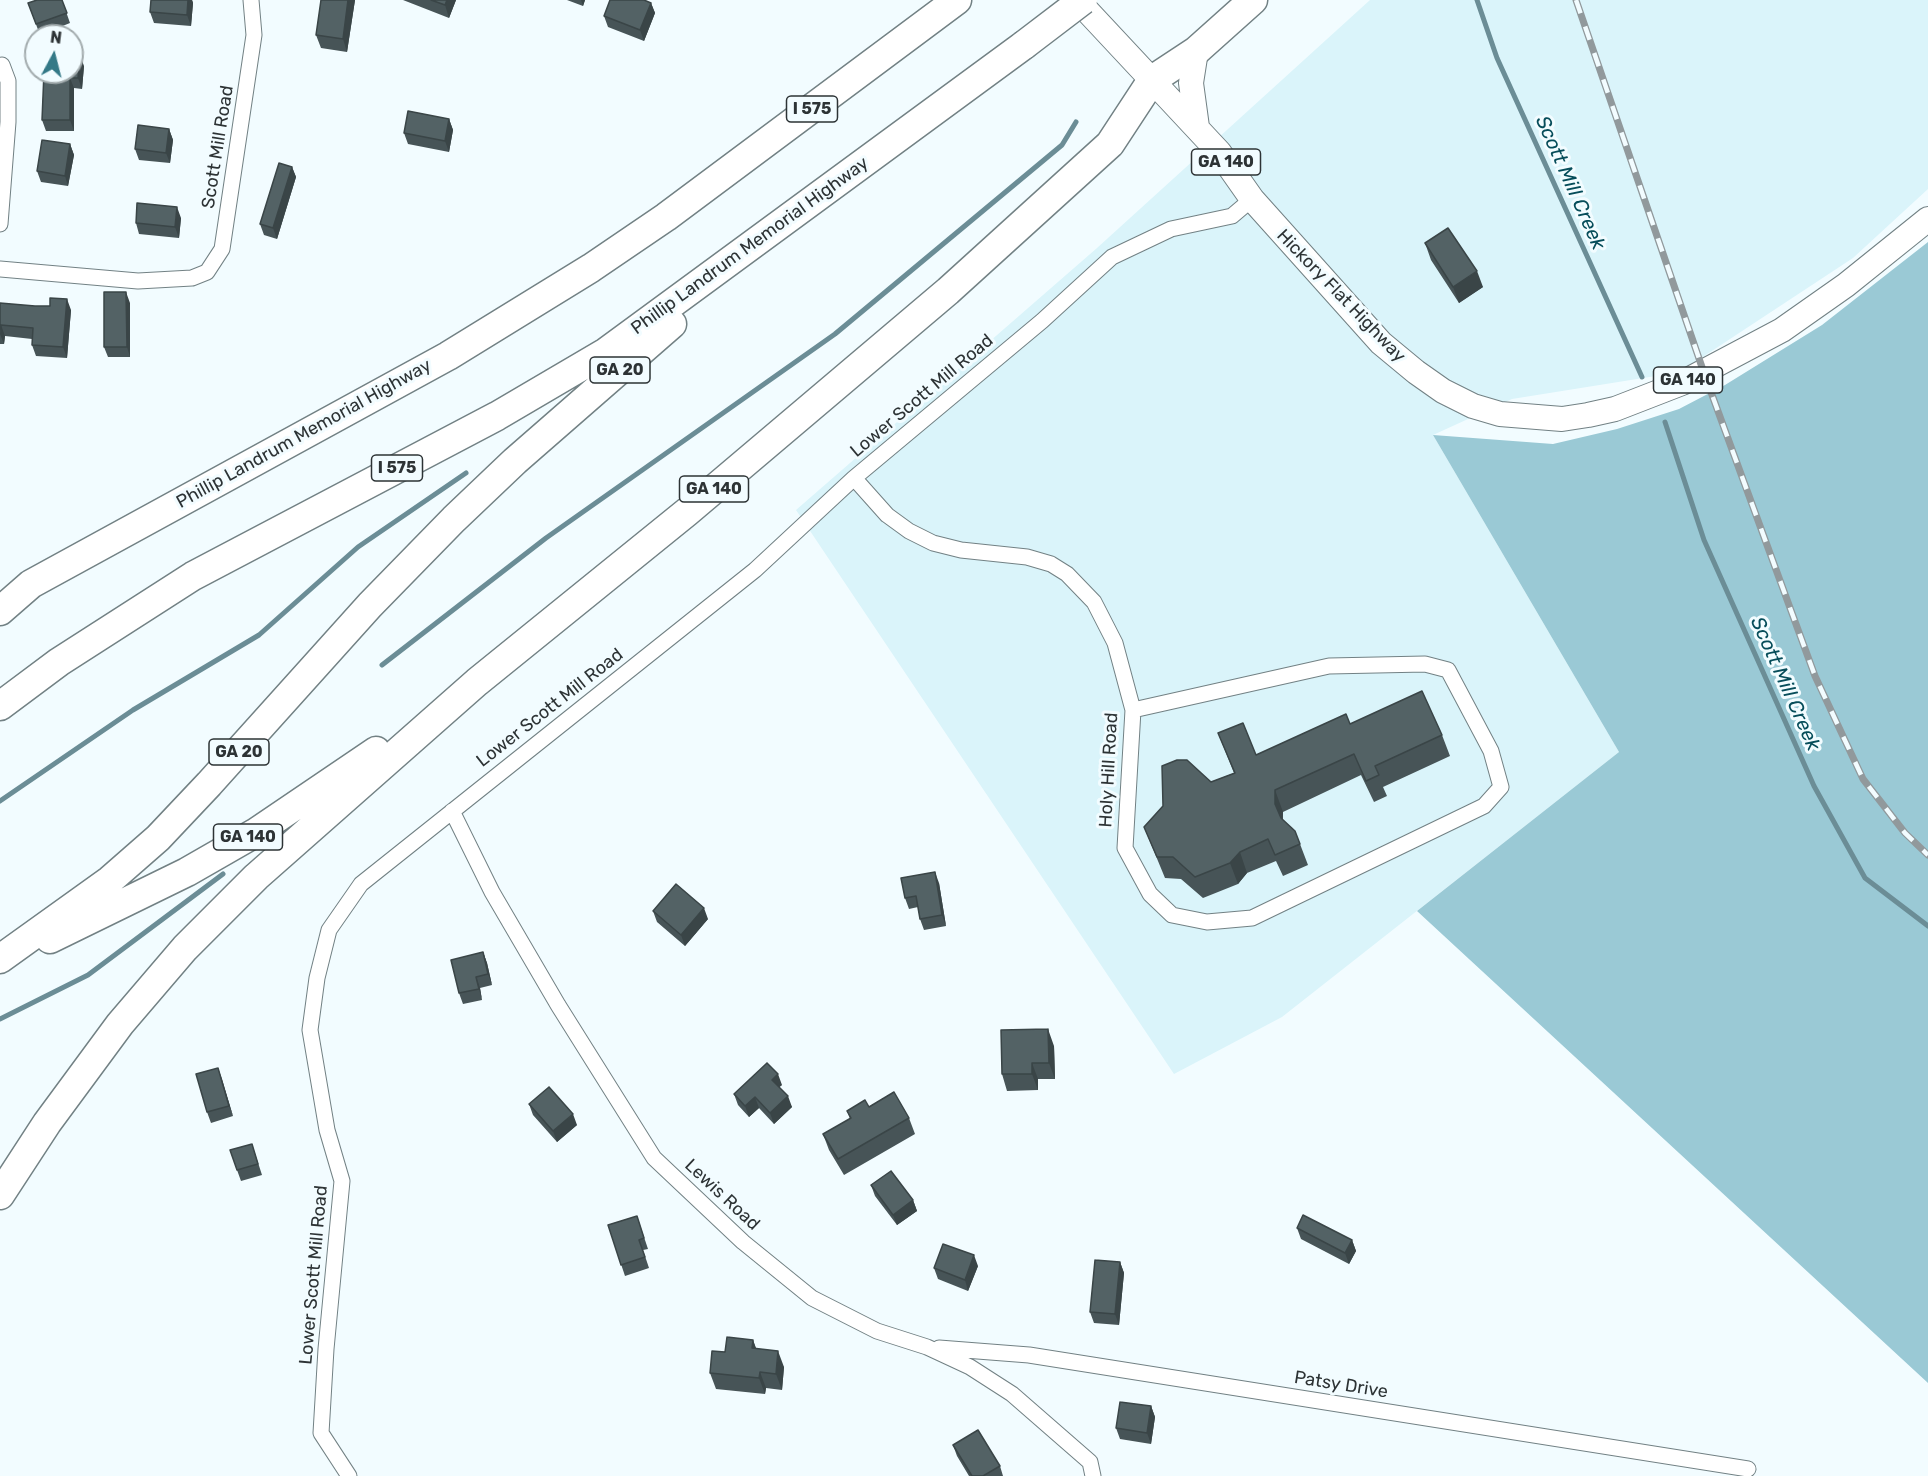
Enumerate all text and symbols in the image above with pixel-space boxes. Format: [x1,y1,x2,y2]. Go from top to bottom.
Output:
north arrow [24,24,84,84]
text: N [49,27,63,48]
street label: Scott Mill Road [198,84,238,210]
road number: I 575 [786,96,838,122]
water label: Scott Mill Creek [1530,112,1610,254]
road number: GA 140 [1192,149,1260,175]
street label: Phillip Landrum Memorial Highway [627,153,873,339]
street label: Hickory Flat Highway [1272,225,1410,367]
street label: Lower Scott Mill Road [846,330,998,462]
street label: Phillip Landrum Memorial Highway [173,355,435,513]
road number: GA 20 [590,357,650,383]
road number: GA 140 [1654,367,1722,393]
road number: I 575 [372,455,422,481]
road number: GA 140 [680,476,748,502]
water label: Scott Mill Creek [1745,613,1825,755]
street label: Lower Scott Mill Road [472,644,628,772]
street label: Holy Hill Road [1095,712,1123,828]
road number: GA 20 [209,739,269,765]
road number: GA 140 [214,824,282,850]
street label: Lewis Road [680,1155,764,1235]
street label: Lower Scott Mill Road [295,1184,333,1366]
street label: Patsy Drive [1293,1367,1389,1403]

